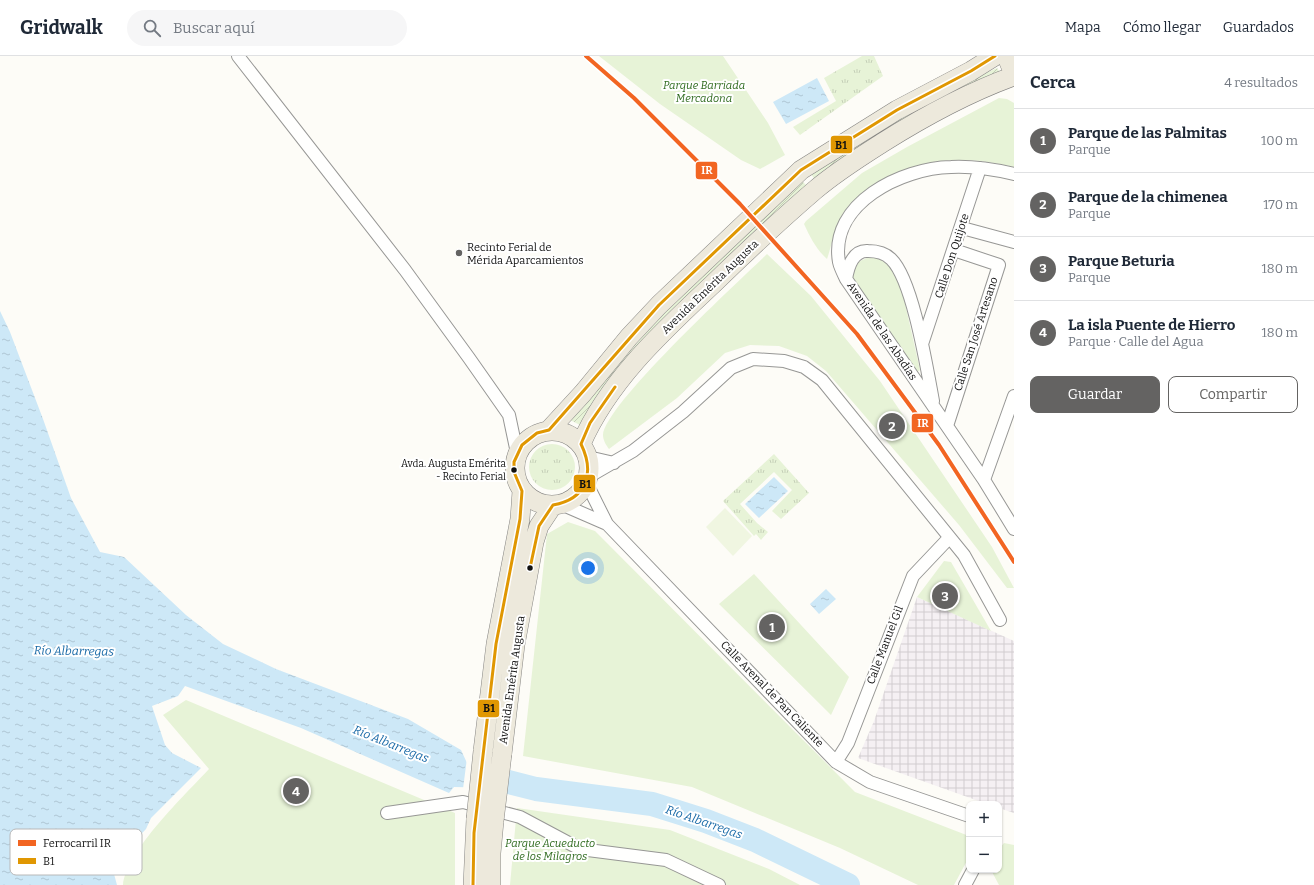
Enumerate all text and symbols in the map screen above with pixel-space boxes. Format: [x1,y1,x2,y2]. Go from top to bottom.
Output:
search box [127,10,407,46]
text: Gridwalk [20,16,103,39]
icon: search [141,17,163,39]
text: Buscar aquí [173,19,255,37]
text: Mapa [1065,19,1101,36]
text: Cómo llegar [1123,19,1201,36]
text: Guardados [1223,19,1294,36]
text: Cerca [1030,72,1075,93]
text: 4 resultados [1224,75,1298,90]
park label: Parque Barriada Mercadona [663,79,745,105]
text: Parque de las Palmitas [1068,124,1227,142]
text: 1 [1040,133,1046,148]
text: 100 m [1261,133,1298,148]
line badge: B1 [830,135,853,154]
text: B1 [835,139,847,152]
text: Parque [1068,142,1111,157]
line badge: IR [695,161,718,180]
text: IR [701,164,713,177]
text: Parque de la chimenea [1068,188,1228,206]
text: 2 [1039,197,1047,212]
text: 170 m [1263,197,1298,212]
text: Parque [1068,206,1111,221]
street label: Calle Don Quijote [932,212,972,300]
street label: Avenida Emérita Augusta [659,237,761,337]
place label: Recinto Ferial de Mérida Aparcamientos [467,241,584,267]
marker: Recinto Ferial de Mérida Aparcamientos [454,248,464,258]
text: Parque Beturia [1068,252,1175,270]
text: 3 [1039,261,1047,276]
text: 180 m [1262,261,1298,276]
text: Parque [1068,270,1111,285]
street label: Calle San José Artesano [951,275,1001,393]
street label: Avenida de las Abadías [844,279,920,383]
text: La isla Puente de Hierro [1068,316,1235,334]
text: 4 [1039,325,1047,340]
text: 180 m [1262,325,1298,340]
text: Parque · Calle del Agua [1068,334,1204,349]
button: Guardar [1030,376,1160,413]
button: Compartir [1168,376,1298,413]
pin: 2 [879,411,905,441]
line badge: IR [911,413,934,433]
text: IR [917,417,929,430]
place label: Avda. Augusta Emérita - Recinto Ferial [401,458,507,483]
marker: Avda. Augusta Emérita - Recinto Ferial [509,465,519,475]
line badge: B1 [573,474,596,493]
text: B1 [579,478,591,491]
your location [578,558,598,578]
unlabelled marker [525,563,535,573]
pin: 3 [932,581,958,611]
street label: Calle Manuel Gil [864,604,906,686]
pin: 1 [759,612,785,642]
street label: Avenida Emérita Augusta [497,615,527,745]
street label: Calle Arenal de Pan Caliente [718,638,826,750]
water label: Río Albarregas [34,643,114,659]
line badge: B1 [477,699,500,718]
text: B1 [483,702,495,715]
water label: Río Albarregas [351,722,431,766]
pin: 4 [283,776,309,806]
map controls [966,801,1002,873]
button: + [966,801,1002,837]
water label: Río Albarregas [664,802,744,842]
legend [10,829,142,875]
text: Ferrocarril IR [43,837,112,850]
park label: Parque Acueducto de los Milagros [505,837,595,863]
button: − [966,837,1002,873]
text: B1 [43,855,55,868]

